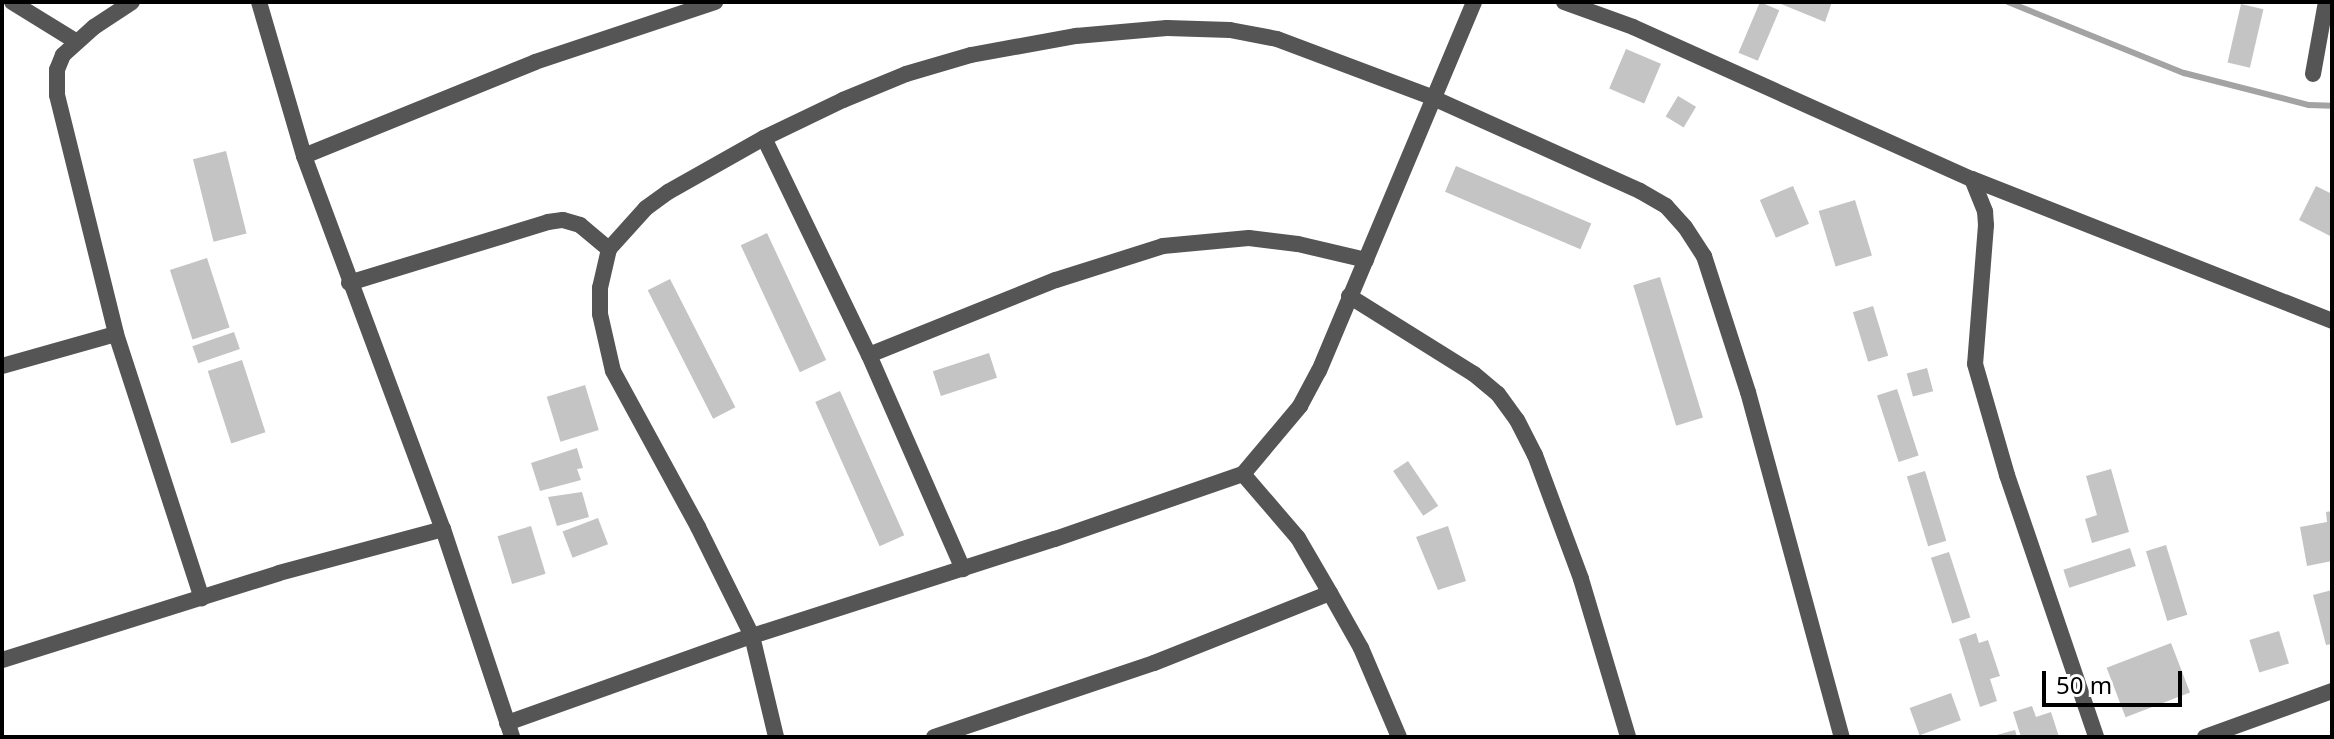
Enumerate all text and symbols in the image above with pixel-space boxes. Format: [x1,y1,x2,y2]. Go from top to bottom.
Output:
scale bar [2046,655,2186,705]
text: 50 m [2056,668,2112,701]

